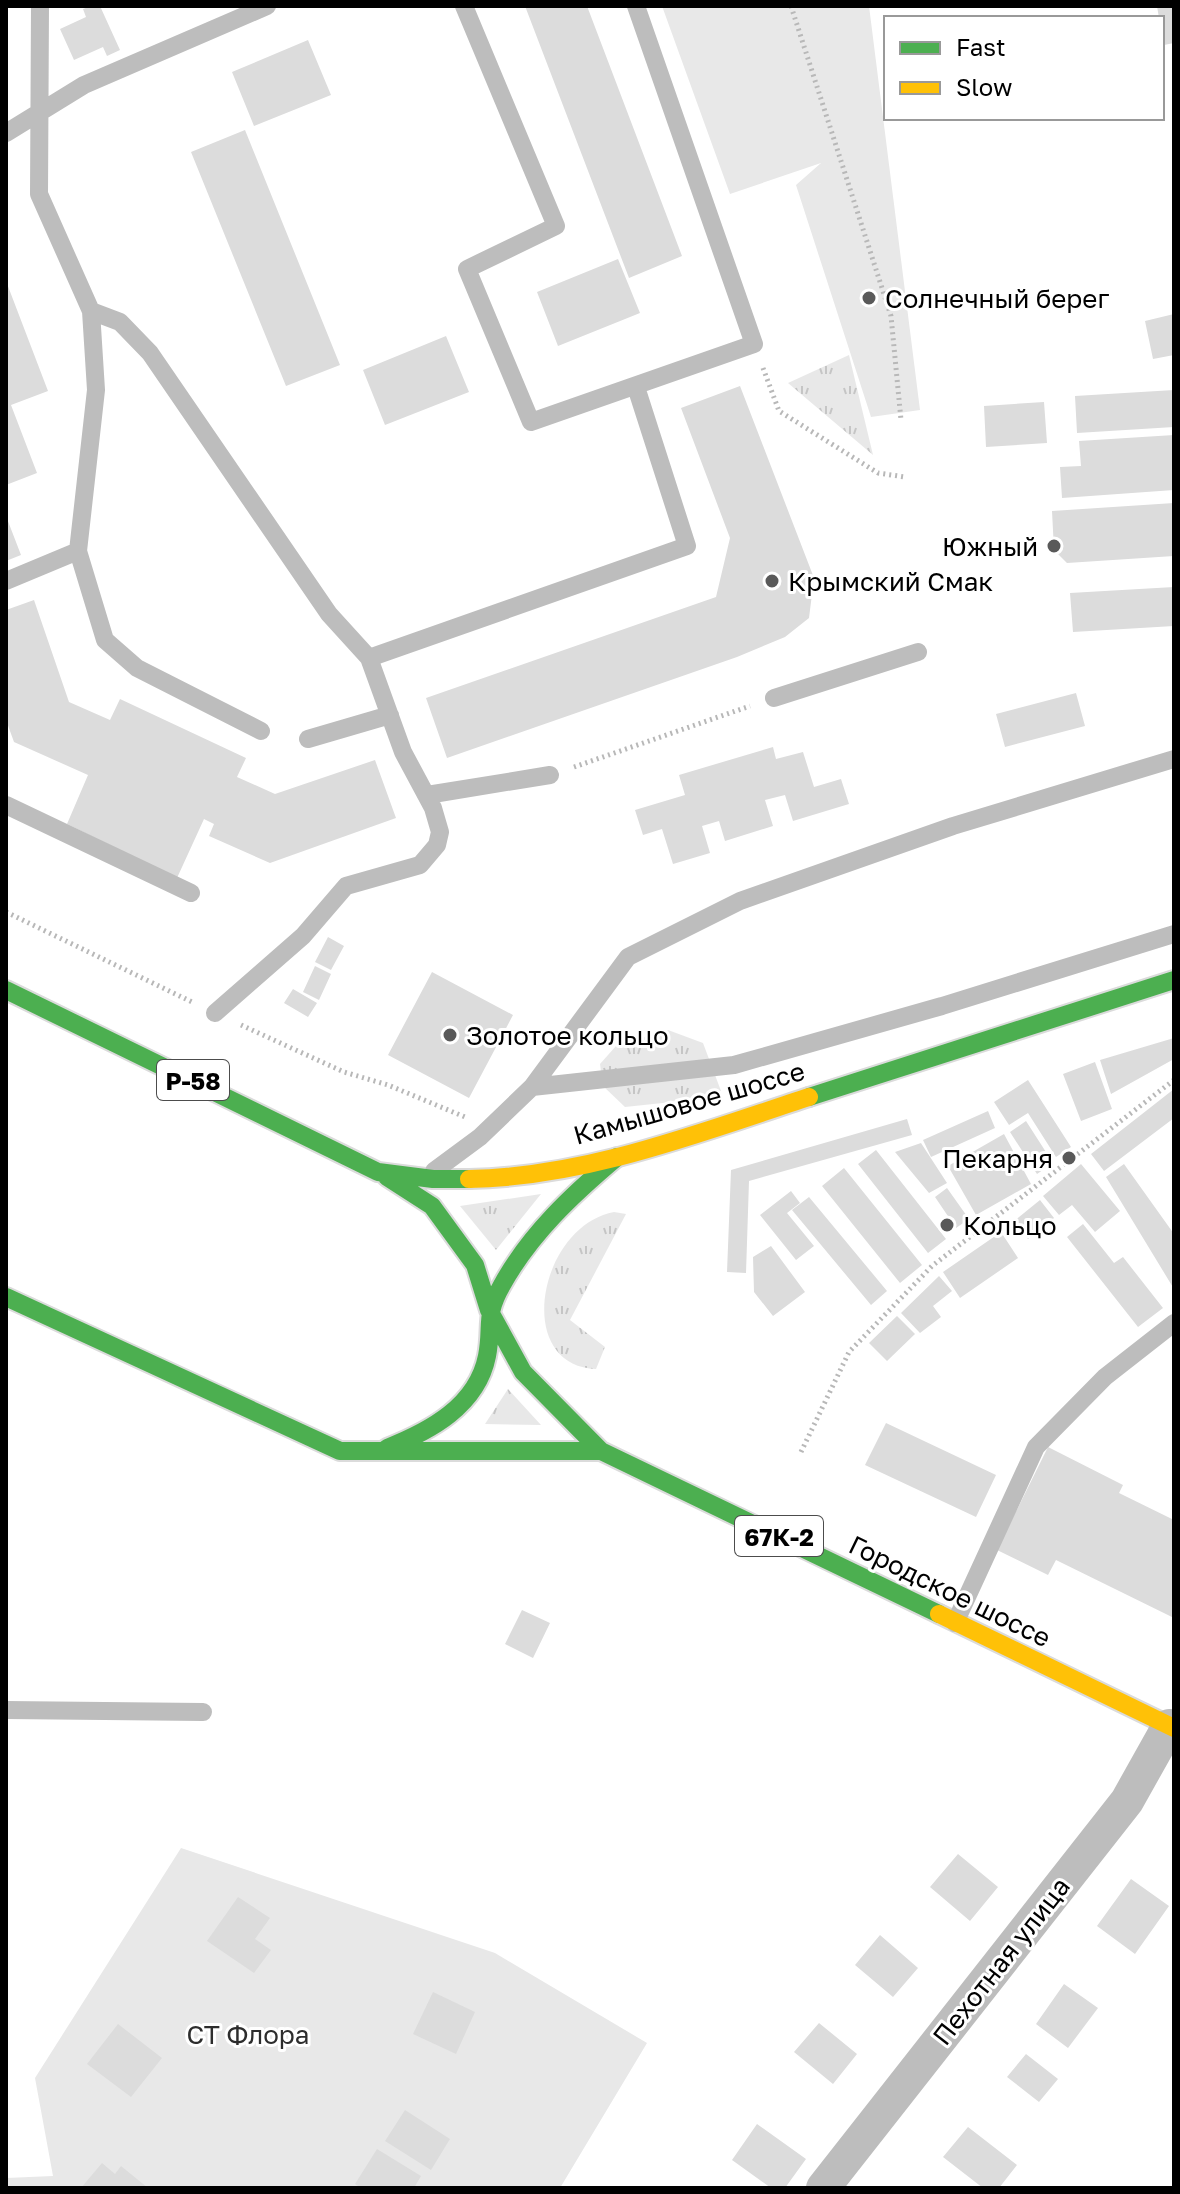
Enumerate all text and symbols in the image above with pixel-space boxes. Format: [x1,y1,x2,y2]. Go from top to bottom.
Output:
legend [884,16,1164,120]
text: Fast [956,32,1006,61]
text: Slow [956,72,1012,101]
place label: Солнечный берег [885,283,1109,314]
marker: Солнечный берег [860,289,878,307]
place label: Южный [942,531,1038,562]
marker: Южный [1045,537,1063,555]
place label: Крымский Смак [788,566,993,597]
marker: Крымский Смак [763,572,781,590]
place label: Золотое кольцо [466,1020,669,1051]
marker: Золотое кольцо [441,1026,459,1044]
street label: Камышовое шоссе [570,1055,808,1151]
road number: Р-58 [157,1060,229,1100]
place label: Пекарня [942,1143,1053,1174]
marker: Пекарня [1060,1149,1078,1167]
place label: Кольцо [963,1210,1057,1241]
marker: Кольцо [938,1216,956,1234]
road number: 67К-2 [735,1516,823,1556]
street label: Городское шоссе [844,1529,1056,1653]
street label: Пехотная улица [926,1871,1076,2051]
park label: СТ Флора [187,2019,309,2050]

